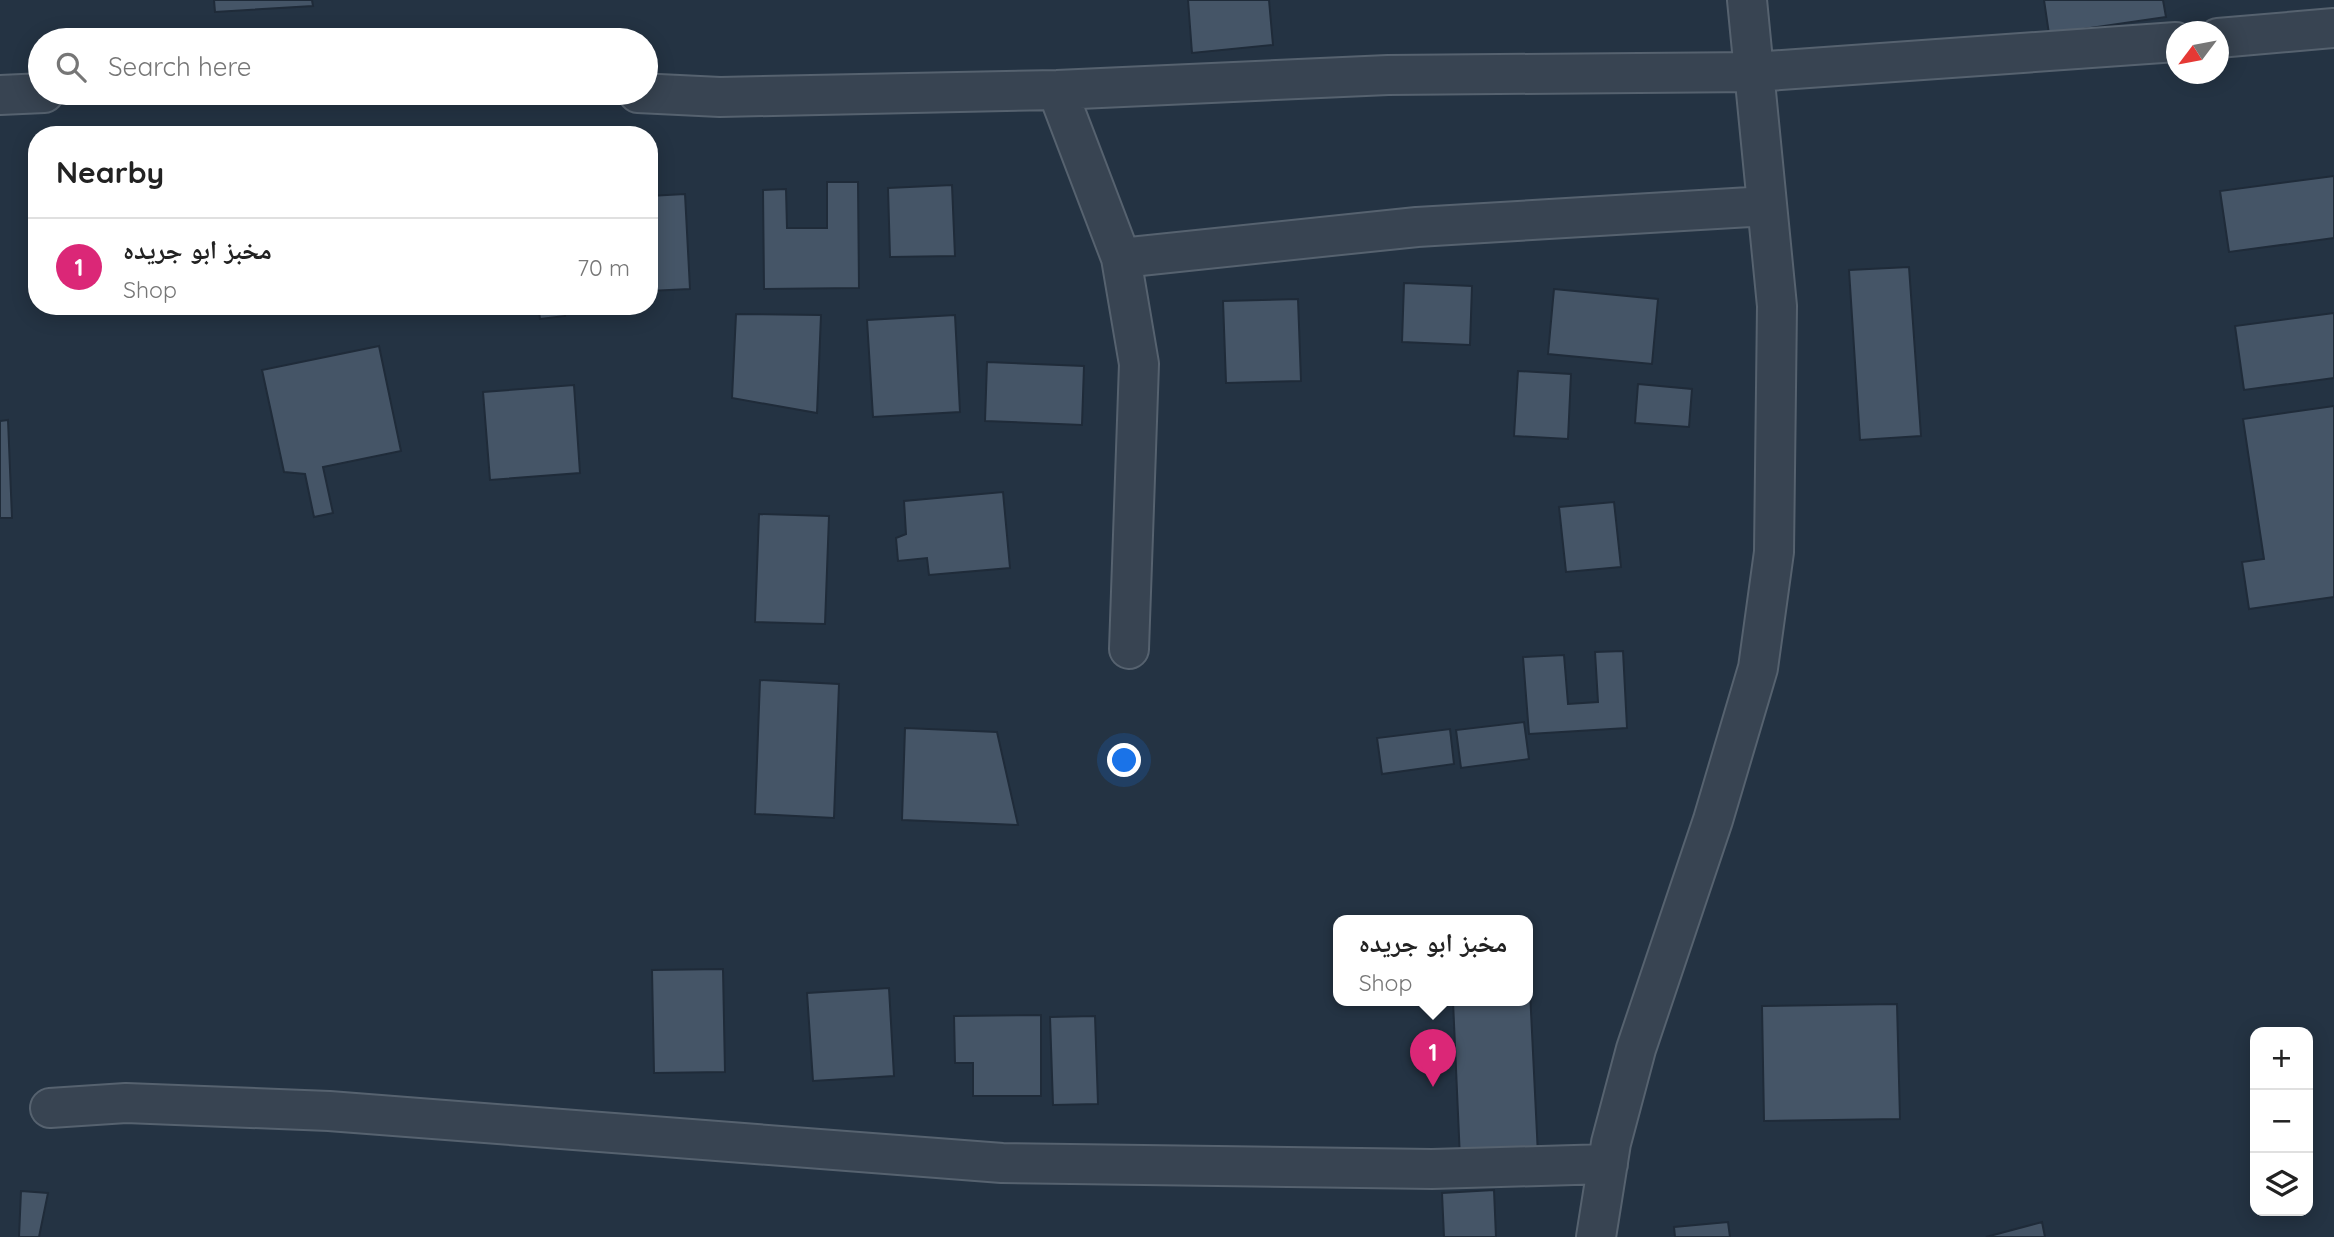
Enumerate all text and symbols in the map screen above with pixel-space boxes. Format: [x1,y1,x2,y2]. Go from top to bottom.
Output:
north arrow [2166,21,2229,84]
search box [28,28,658,105]
icon: search [52,48,90,86]
text: Search here [108,50,252,83]
text: Nearby [56,153,164,191]
text: مخبز ابو جريده [123,233,272,266]
text: 1 [75,253,83,282]
text: 70 m [577,253,630,282]
text: Shop [123,275,177,304]
your location [1107,743,1141,777]
popup [1333,915,1533,1006]
text: مخبز ابو جريده [1359,926,1507,959]
text: Shop [1359,968,1412,997]
map controls [2250,1027,2313,1216]
button: + [2250,1027,2313,1090]
pin: 1 [1410,1029,1456,1087]
button: − [2250,1090,2313,1153]
button: layers [2250,1153,2313,1216]

